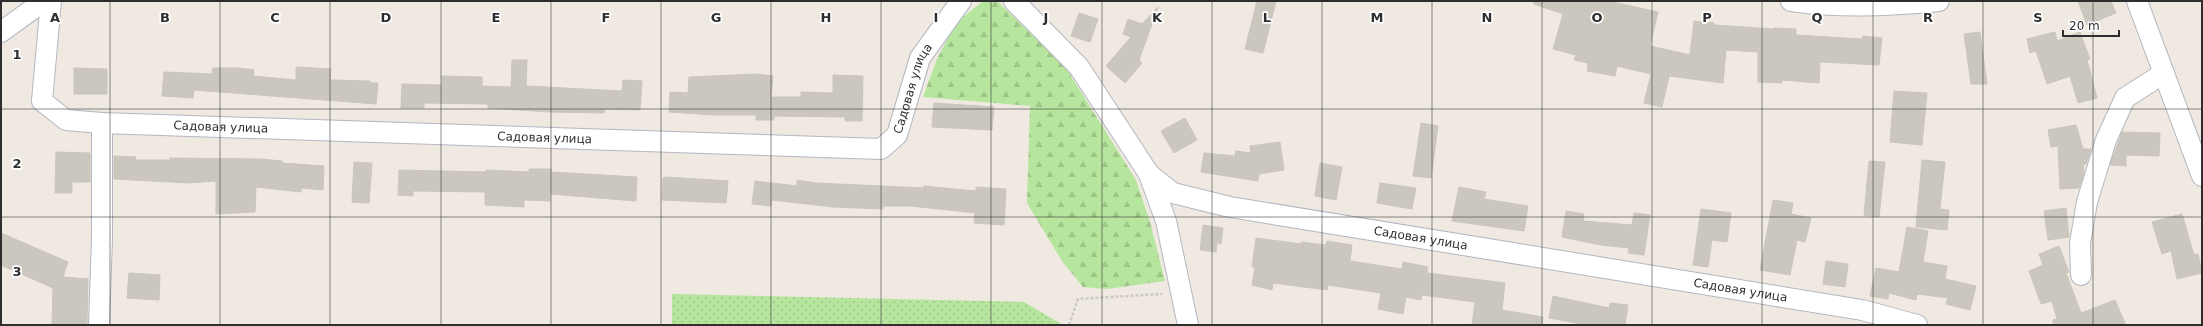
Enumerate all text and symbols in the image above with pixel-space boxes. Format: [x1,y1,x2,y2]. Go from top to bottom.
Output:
text: A [50,10,60,25]
text: B [160,10,170,25]
text: C [270,10,280,25]
text: D [381,10,392,25]
text: E [492,10,500,25]
text: F [602,10,610,25]
text: G [711,10,721,25]
text: H [821,10,831,25]
text: I [934,10,938,25]
text: J [1043,10,1048,25]
text: K [1152,10,1163,25]
text: L [1263,10,1271,25]
text: M [1371,10,1383,25]
text: N [1482,10,1492,25]
text: O [1591,10,1603,25]
text: P [1702,10,1712,25]
text: Q [1811,10,1823,25]
text: R [1923,10,1933,25]
text: S [2033,10,2043,25]
scale bar [2063,12,2119,38]
text: 20 m [2069,19,2100,33]
street label: Садовая улица [891,41,935,135]
text: 1 [12,47,22,62]
street label: Садовая улица [173,118,269,136]
street label: Садовая улица [497,129,592,146]
text: 2 [12,156,22,171]
street label: Садовая улица [1373,224,1469,253]
text: 3 [12,264,22,279]
street label: Садовая улица [1692,276,1788,305]

